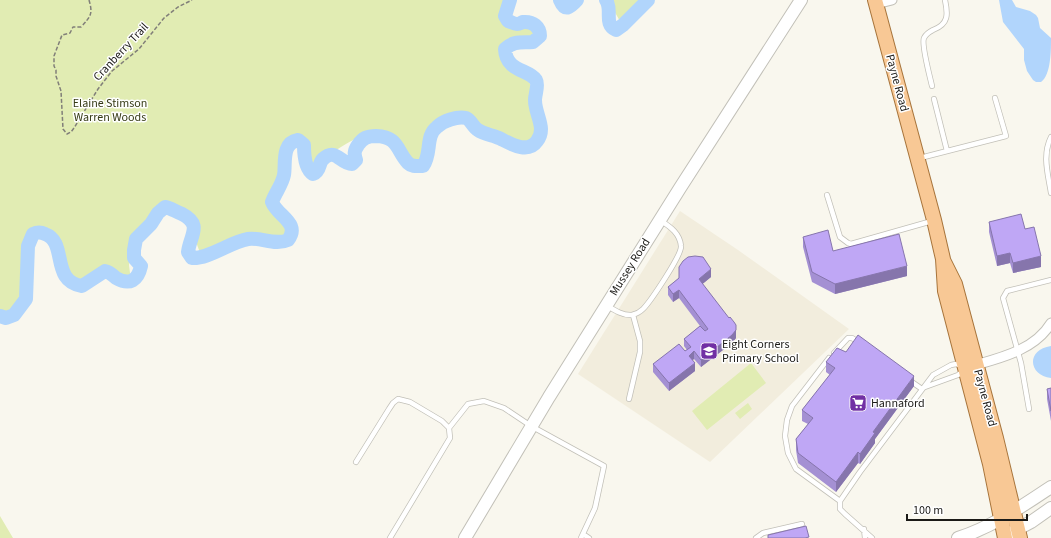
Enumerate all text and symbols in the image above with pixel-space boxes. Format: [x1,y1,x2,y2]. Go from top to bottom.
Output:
street label: Cranberry Trail [89,19,153,85]
street label: Payne Road [881,52,913,114]
park label: Elaine Stimson Warren Woods [73,95,147,126]
street label: Mussey Road [606,235,654,299]
place label: Eight Corners Primary School [722,336,799,367]
school or university icon: Eight Corners Primary School [699,341,719,361]
street label: Payne Road [969,367,1001,429]
supermarket icon: Hannaford [848,393,868,413]
place label: Hannaford [871,395,925,412]
scale bar [907,496,1027,522]
text: 100 m [913,502,943,519]

